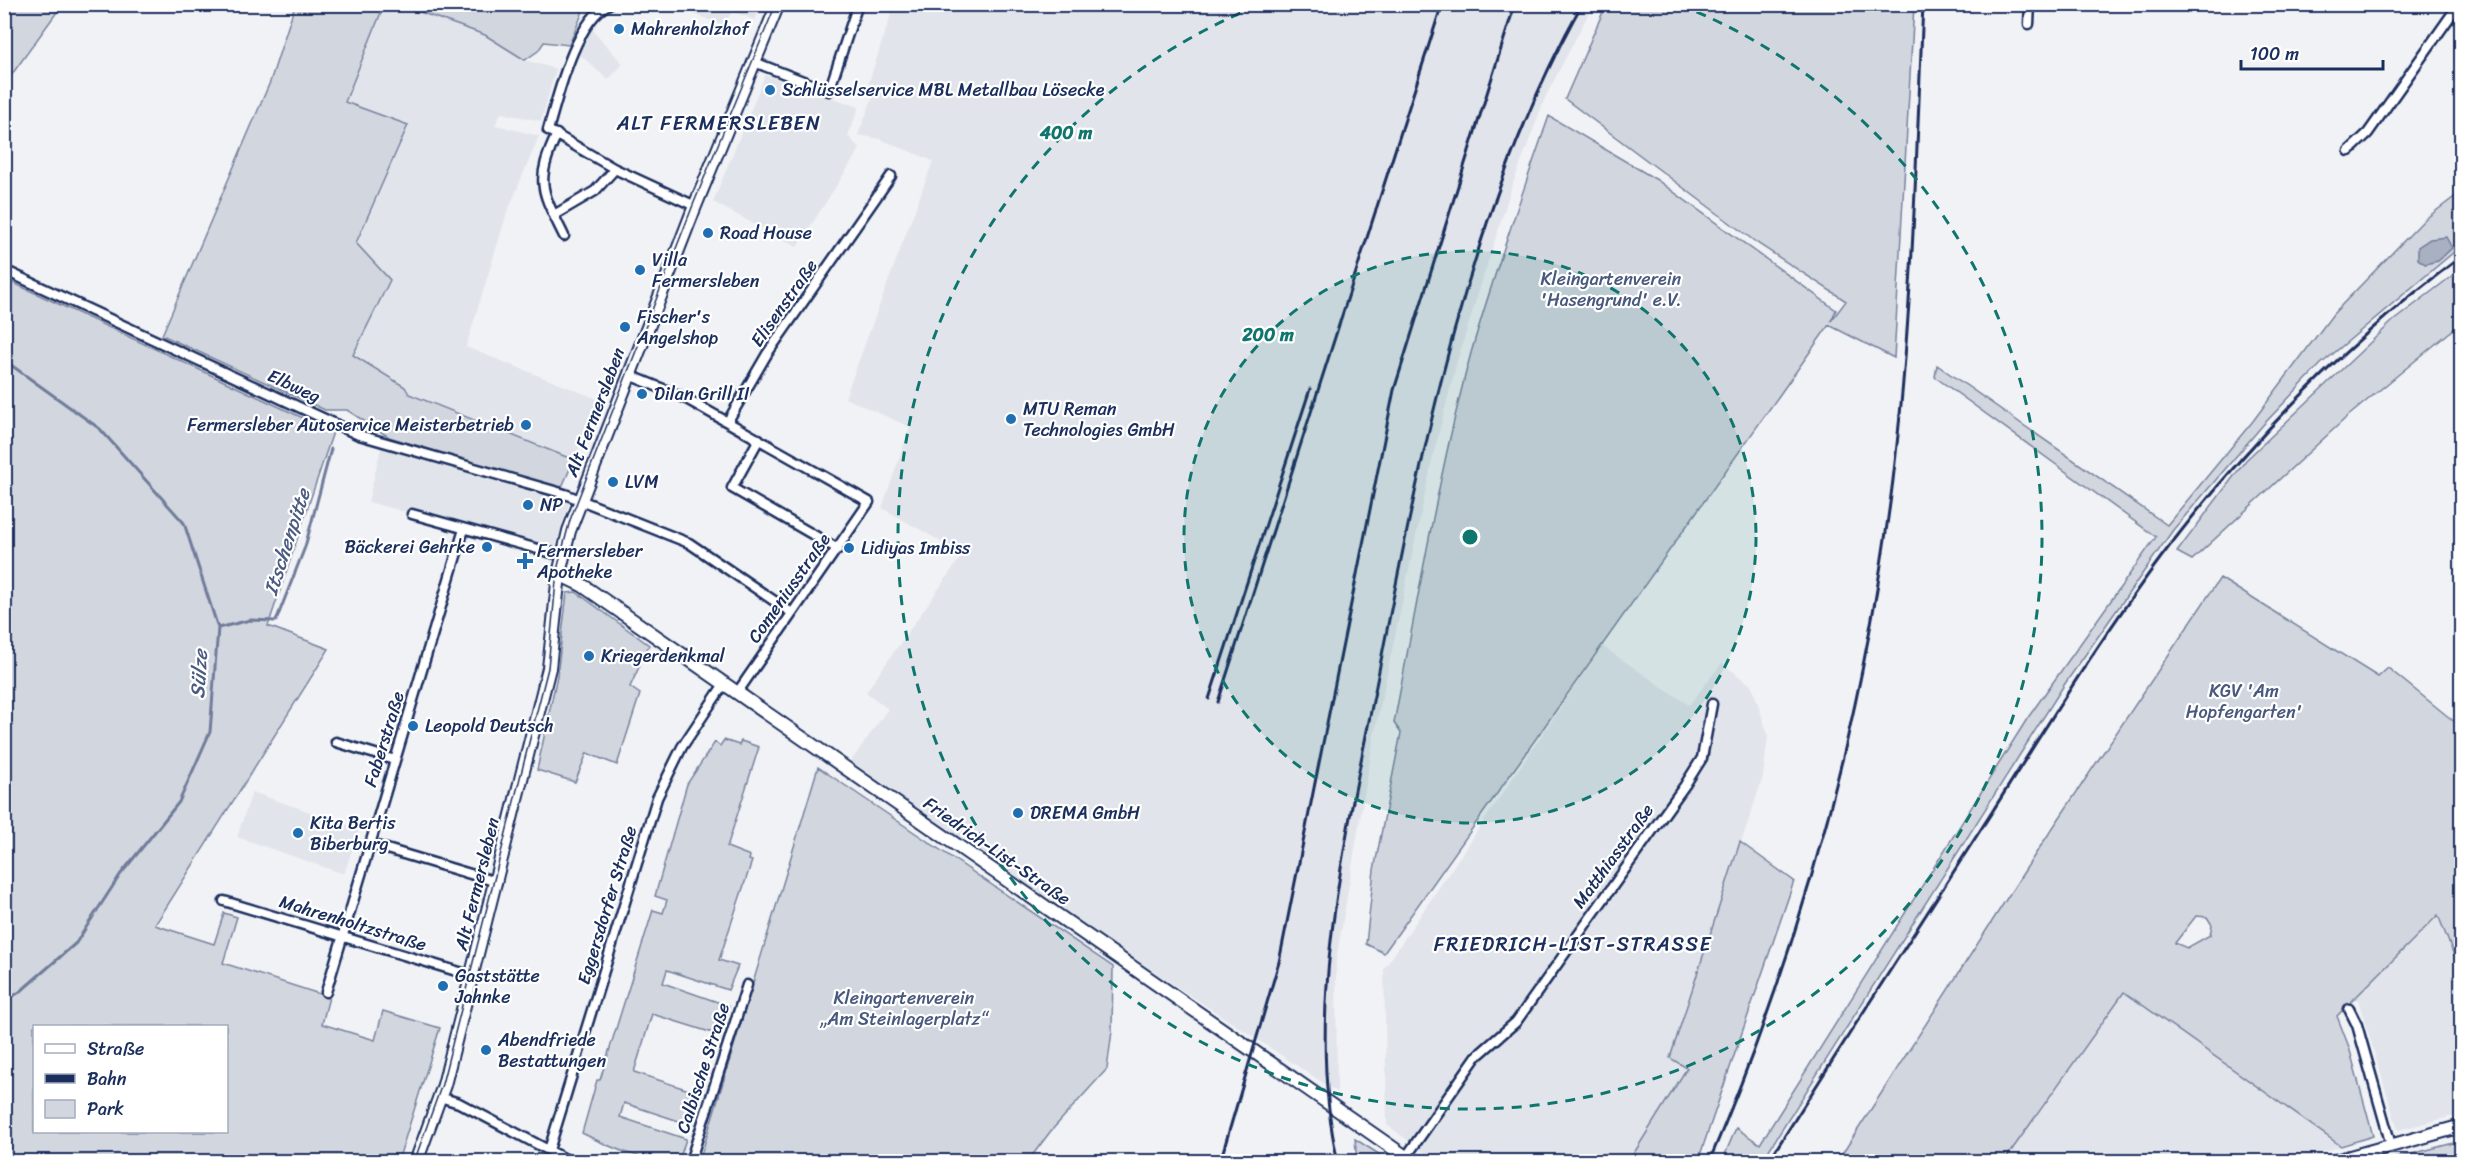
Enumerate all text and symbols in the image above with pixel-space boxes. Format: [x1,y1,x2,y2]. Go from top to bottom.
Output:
place label: Mahrenholzhof [631,13,751,45]
marker: Mahrenholzhof [612,22,626,36]
scale bar [2241,33,2384,71]
text: 100 m [2250,38,2299,70]
place label: Schlüsselservice MBL Metallbau Lösecke [782,74,1105,106]
marker: Schlüsselservice MBL Metallbau Lösecke [763,83,777,97]
district label: ALT FERMERSLEBEN [616,106,821,141]
text: 400 m [1039,117,1092,149]
place label: Road House [720,217,812,249]
marker: Road House [701,226,715,240]
place label: Villa Fermersleben [652,244,760,297]
street label: Elisenstraße [742,252,826,354]
marker: Villa Fermersleben [633,263,647,277]
park label: Kleingartenverein 'Hasengrund' e.V. [1540,263,1682,316]
place label: Fischer's Angelshop [636,301,719,354]
text: 200 m [1241,319,1294,351]
marker: Fischer's Angelshop [618,320,632,334]
street label: Alt Fermersleben [555,342,634,482]
street label: Elbweg [262,360,326,412]
place label: Dilan Grill II [654,378,750,410]
marker: Dilan Grill II [635,387,649,401]
place label: MTU Reman Technologies GmbH [1023,393,1175,446]
place label: Fermersleber Autoservice Meisterbetrieb [187,409,514,441]
marker: MTU Reman Technologies GmbH [1004,412,1018,426]
marker: Fermersleber Autoservice Meisterbetrieb [519,418,533,432]
place label: LVM [625,466,659,498]
marker: LVM [606,475,620,489]
water label: Itschenpitte [253,482,321,600]
place label: NP [540,489,563,521]
marker: NP [521,498,535,512]
street label: Comeniusstraße [739,526,839,650]
centre of rings [1460,527,1480,547]
place label: Bäckerei Gehrke [344,531,475,563]
place label: Lidiyas Imbiss [861,532,971,564]
place label: Fermersleber Apotheke [536,535,644,588]
marker: Bäckerei Gehrke [480,540,494,554]
marker: Lidiyas Imbiss [842,541,856,555]
marker: Fermersleber Apotheke [518,554,532,568]
place label: Kriegerdenkmal [601,640,726,672]
water label: Sülze [180,647,218,700]
marker: Kriegerdenkmal [582,649,596,663]
park label: KGV 'Am Hopfengarten' [2186,675,2302,728]
street label: Faberstraße [354,687,414,791]
place label: Leopold Deutsch [425,710,554,742]
marker: Leopold Deutsch [406,719,420,733]
street label: Friedrich-List-Straße [916,788,1078,914]
place label: DREMA GmbH [1030,797,1140,829]
street label: Matthiasstraße [1564,797,1662,915]
marker: DREMA GmbH [1011,806,1025,820]
place label: Kita Bertis Biberburg [310,807,396,860]
street label: Alt Fermersleben [445,814,509,955]
street label: Eggersdorfer Straße [568,822,646,988]
marker: Kita Bertis Biberburg [291,826,305,840]
street label: Mahrenholtzstraße [275,885,431,961]
district label: FRIEDRICH-LIST-STRASSE [1434,927,1713,962]
place label: Gaststätte Jahnke [454,960,540,1013]
marker: Gaststätte Jahnke [436,979,450,993]
park label: Kleingartenverein „Am Steinlagerplatz“ [819,982,989,1035]
street label: Calbische Straße [667,998,739,1138]
place label: Abendfriede Bestattungen [497,1024,606,1077]
legend [33,1025,228,1133]
text: Straße [87,1033,144,1065]
marker: Abendfriede Bestattungen [479,1043,493,1057]
text: Bahn [87,1063,127,1095]
text: Park [87,1093,124,1125]

